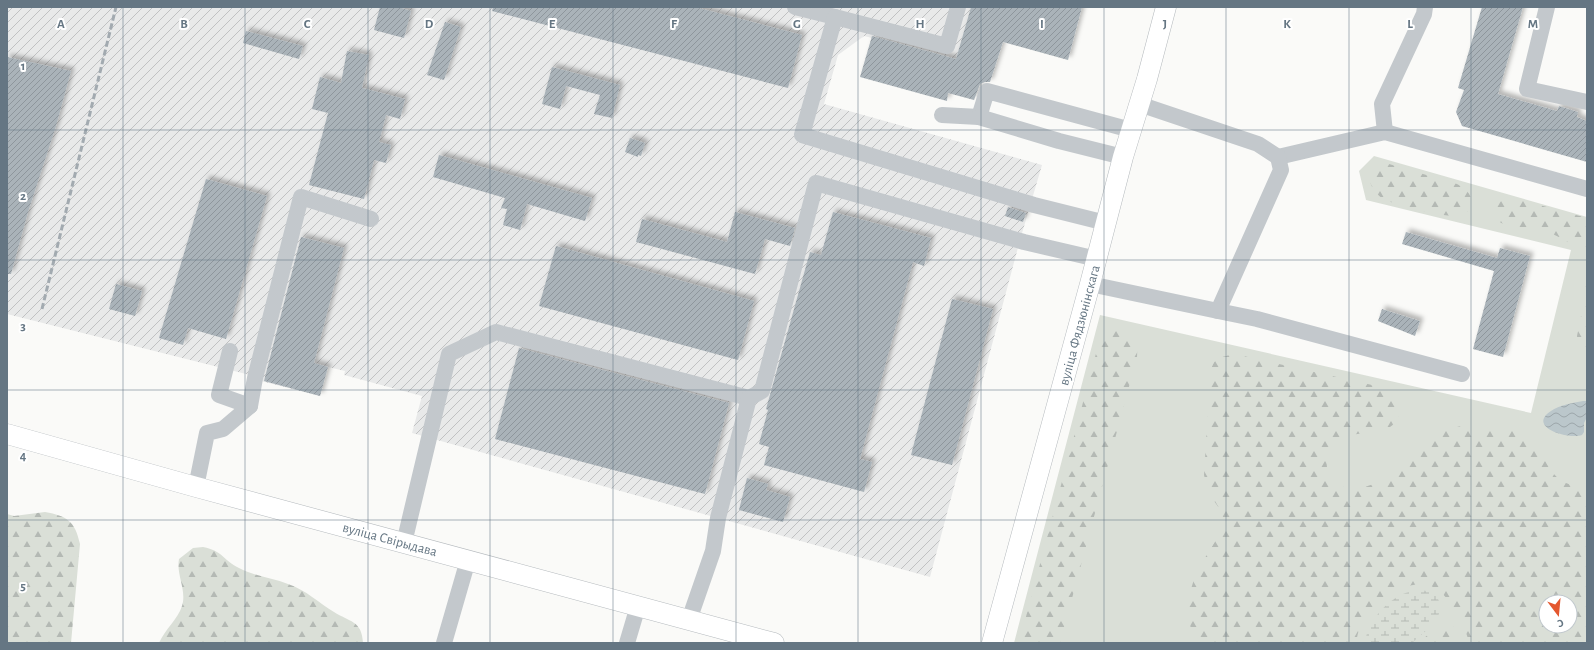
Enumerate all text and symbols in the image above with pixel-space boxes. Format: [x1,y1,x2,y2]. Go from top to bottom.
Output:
text: A [57,18,65,31]
text: B [180,18,188,31]
text: C [304,18,311,31]
text: D [425,18,434,31]
text: E [549,18,556,31]
text: F [671,18,678,31]
text: G [793,18,801,31]
text: H [915,18,925,31]
text: I [1040,18,1044,31]
text: J [1163,18,1167,31]
text: K [1283,18,1291,31]
text: L [1407,18,1413,31]
text: M [1528,18,1538,31]
text: 1 [21,60,25,73]
text: 2 [20,190,26,203]
street label: вуліца Фядзюнінскага [1057,263,1103,387]
text: 3 [20,320,26,333]
text: 4 [20,450,27,463]
street label: вуліца Свірыдава [341,521,439,559]
text: 5 [20,580,26,593]
north arrow [1538,594,1578,634]
text: С [1556,617,1565,629]

